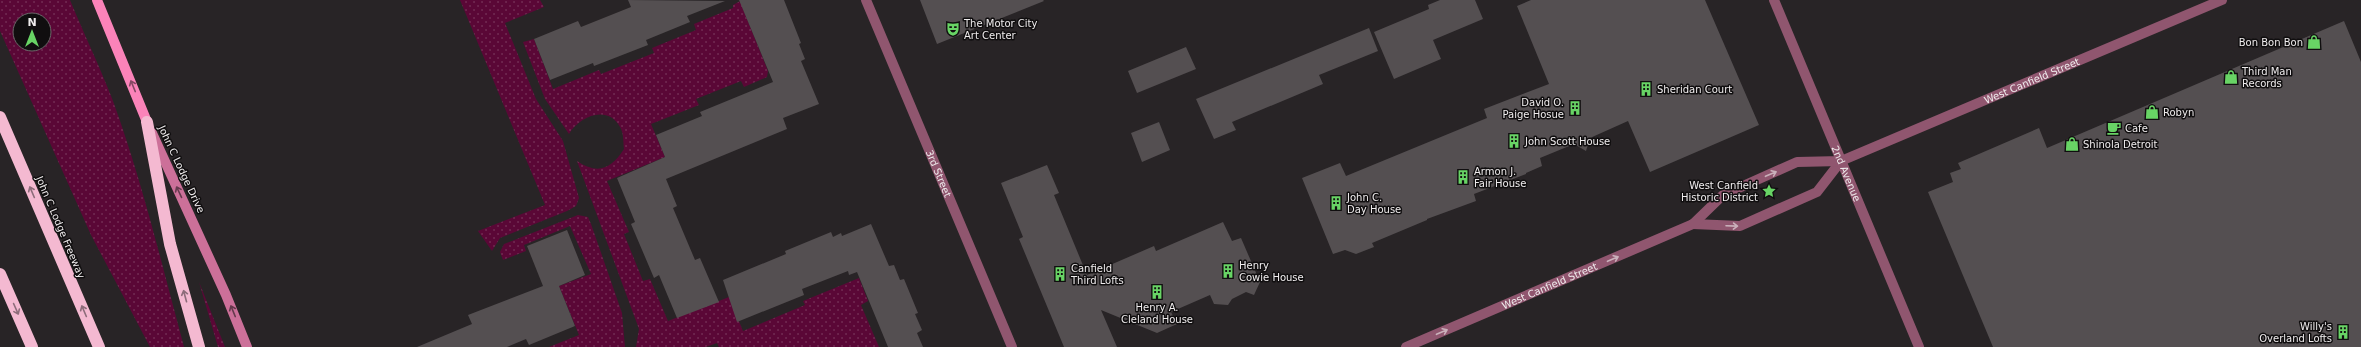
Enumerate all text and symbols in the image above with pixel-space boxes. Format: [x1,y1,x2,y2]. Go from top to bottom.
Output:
north arrow [12,12,52,52]
text: N [27,16,37,29]
place label: The Motor City Art Center [963,18,1038,41]
theatre icon: The Motor City Art Center [945,21,961,37]
shop icon: Bon Bon Bon [2306,34,2322,50]
place label: Bon Bon Bon [2239,37,2303,48]
street label: West Canfield Street [1983,56,2081,106]
place label: Third Man Records [2241,66,2292,89]
shop icon: Third Man Records [2223,69,2239,85]
one-way arrow [128,81,136,93]
building icon: Sheridan Court [1638,81,1654,97]
place label: Sheridan Court [1657,84,1732,95]
place label: David O. Paige Hosue [1502,97,1564,120]
building icon: David O. Paige Hosue [1567,100,1583,116]
shop icon: Robyn [2144,104,2160,120]
place label: Robyn [2163,107,2194,118]
cafe icon: Cafe [2106,120,2122,136]
street label: John C Lodge Drive [156,123,207,215]
place label: Cafe [2125,123,2148,134]
building icon: John Scott House [1506,133,1522,149]
place label: John Scott House [1524,136,1610,147]
shop icon: Shinola Detroit [2064,136,2080,152]
place label: Shinola Detroit [2083,139,2158,150]
street label: 2nd Avenue [1829,144,1863,203]
street label: 3rd Street [924,148,953,199]
place label: Armon J. Fair House [1474,166,1526,189]
building icon: Armon J. Fair House [1455,169,1471,185]
one-way arrow [1765,170,1777,177]
street label: John C Lodge Freeway [34,173,87,280]
place label: West Canfield Historic District [1681,180,1758,203]
place icon: West Canfield Historic District [1761,183,1777,199]
one-way arrow [28,186,36,198]
one-way arrow [175,187,182,199]
place label: John C. Day House [1346,192,1401,215]
building icon: John C. Day House [1328,195,1344,211]
one-way arrow [1725,222,1738,229]
one-way arrow [1606,254,1618,262]
place label: Henry Cowie House [1239,260,1304,283]
street label: West Canfield Street [1500,261,1599,311]
place label: Canfield Third Lofts [1070,263,1124,286]
building icon: Henry Cowie House [1220,263,1236,279]
building icon: Canfield Third Lofts [1052,266,1068,282]
building icon: Henry A. Cleland House [1149,284,1165,300]
one-way arrow [180,290,188,303]
place label: Henry A. Cleland House [1121,302,1193,325]
one-way arrow [12,303,20,315]
one-way arrow [228,305,236,317]
one-way arrow [79,306,87,318]
place label: Willy's Overland Lofts [2259,321,2332,344]
building icon: Willy's Overland Lofts [2335,324,2351,340]
one-way arrow [1435,327,1447,335]

